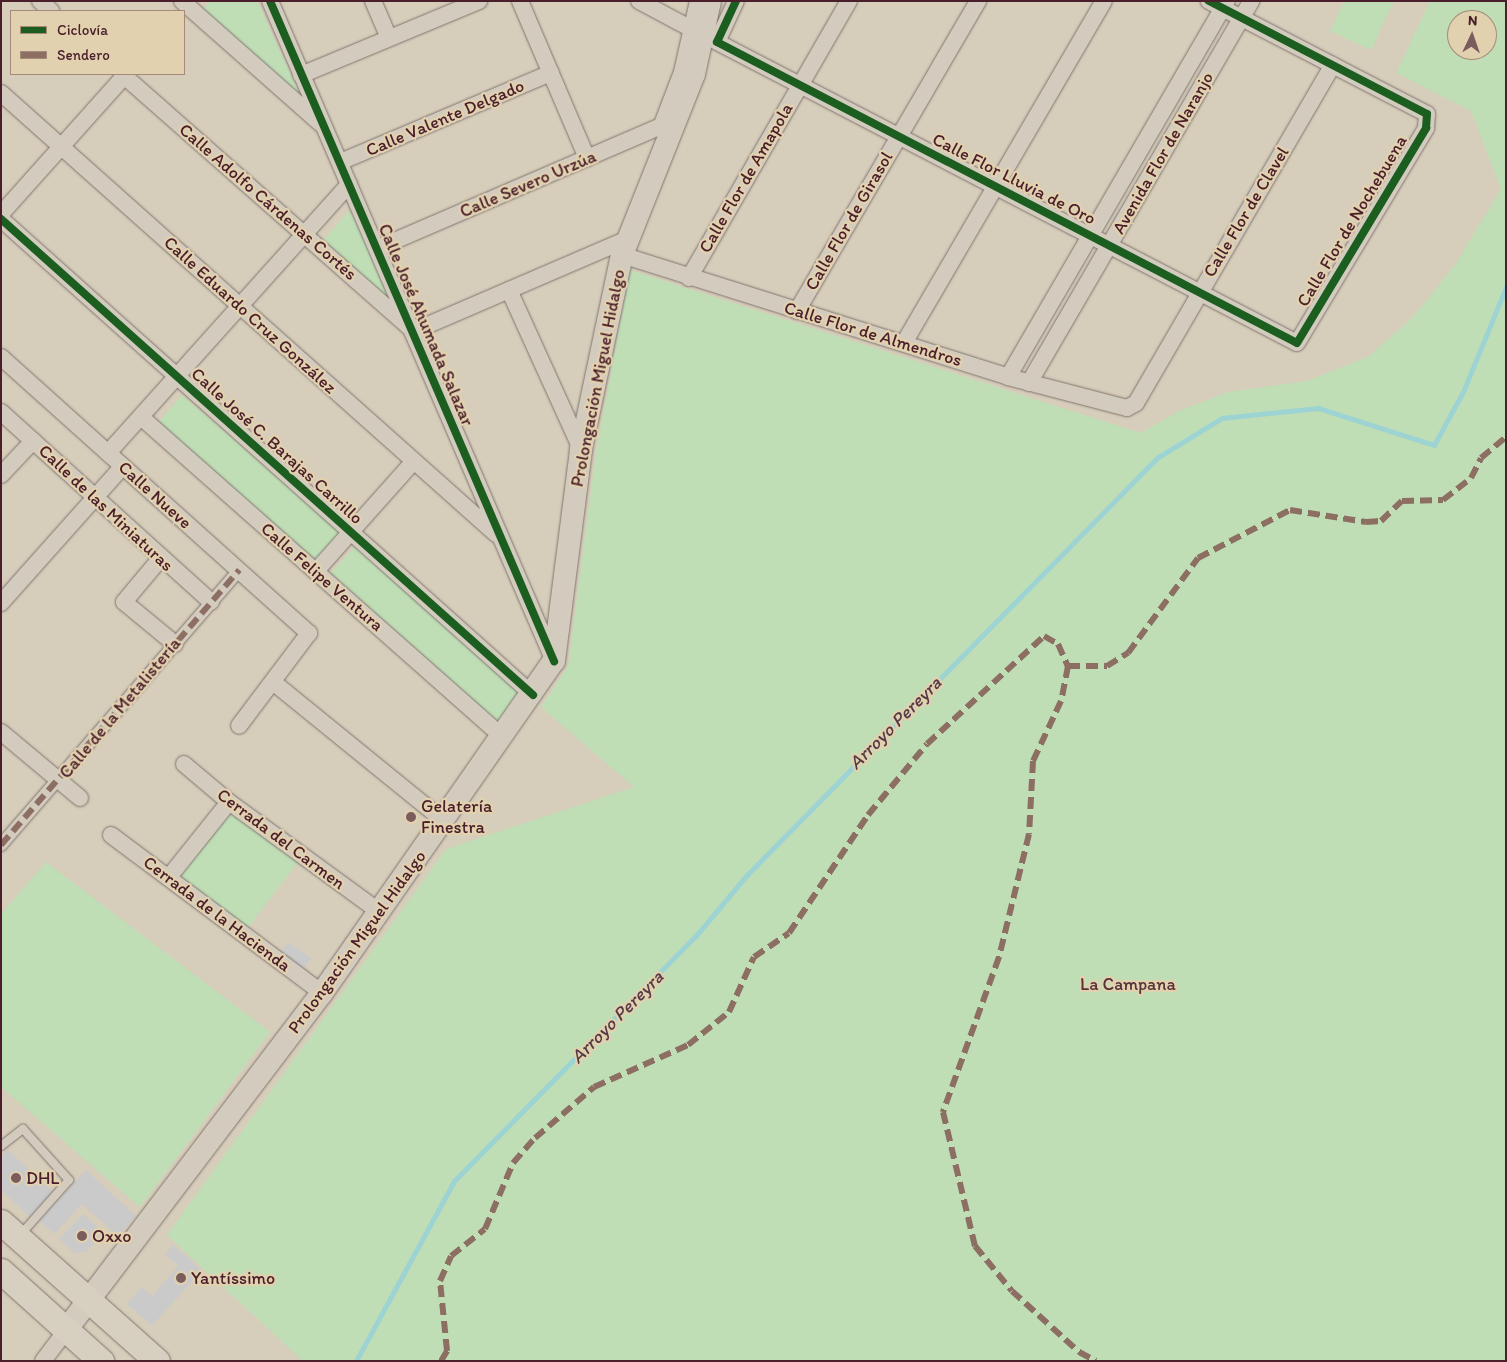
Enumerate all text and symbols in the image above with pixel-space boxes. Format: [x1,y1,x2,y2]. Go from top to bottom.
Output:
legend [10,10,185,75]
north arrow [1447,10,1497,60]
text: N [1468,12,1478,29]
text: Ciclovía [57,21,108,39]
text: Sendero [57,46,110,64]
street label: Avenida Flor de Naranjo [1108,68,1218,238]
street label: Calle Valente Delgado [363,75,527,161]
street label: Calle Flor de Amapola [694,99,798,257]
street label: Calle Adolfo Cárdenas Cortés [175,119,361,285]
street label: Calle Flor Lluvia de Oro [929,128,1099,230]
street label: Calle Flor de Nochebuena [1292,132,1412,310]
street label: Calle Flor de Clavel [1198,143,1294,281]
street label: Calle Severo Urzúa [457,146,599,222]
street label: Calle Flor de Girasol [801,148,897,294]
street label: Calle José Ahumada Salazar [373,221,479,429]
street label: Calle Eduardo Cruz González [159,232,341,398]
street label: Prolongación Miguel Hidalgo [566,268,630,488]
street label: Calle Flor de Almendros [782,297,964,371]
street label: Calle José C. Barajas Carrillo [187,363,367,529]
street label: Calle de las Miniaturas [34,440,178,576]
street label: Calle Nueve [114,456,196,534]
street label: Calle Felipe Ventura [257,518,387,636]
street label: Calle de la Metalistería [55,633,185,783]
water label: Arroyo Pereyra [844,672,946,774]
street label: Cerrada del Carmen [213,784,349,894]
place label: Gelatería Finestra [421,796,492,839]
marker: Gelatería Finestra [405,811,417,823]
street label: Prolongación Miguel Hidalgo [283,846,431,1038]
street label: Cerrada de la Hacienda [139,851,295,977]
water label: Arroyo Pereyra [566,966,668,1068]
park label: La Campana [1080,973,1176,995]
place label: DHL [26,1167,59,1189]
marker: DHL [10,1172,22,1184]
place label: Oxxo [92,1225,132,1247]
marker: Oxxo [76,1230,88,1242]
place label: Yantíssimo [191,1267,275,1289]
marker: Yantíssimo [175,1272,187,1284]

